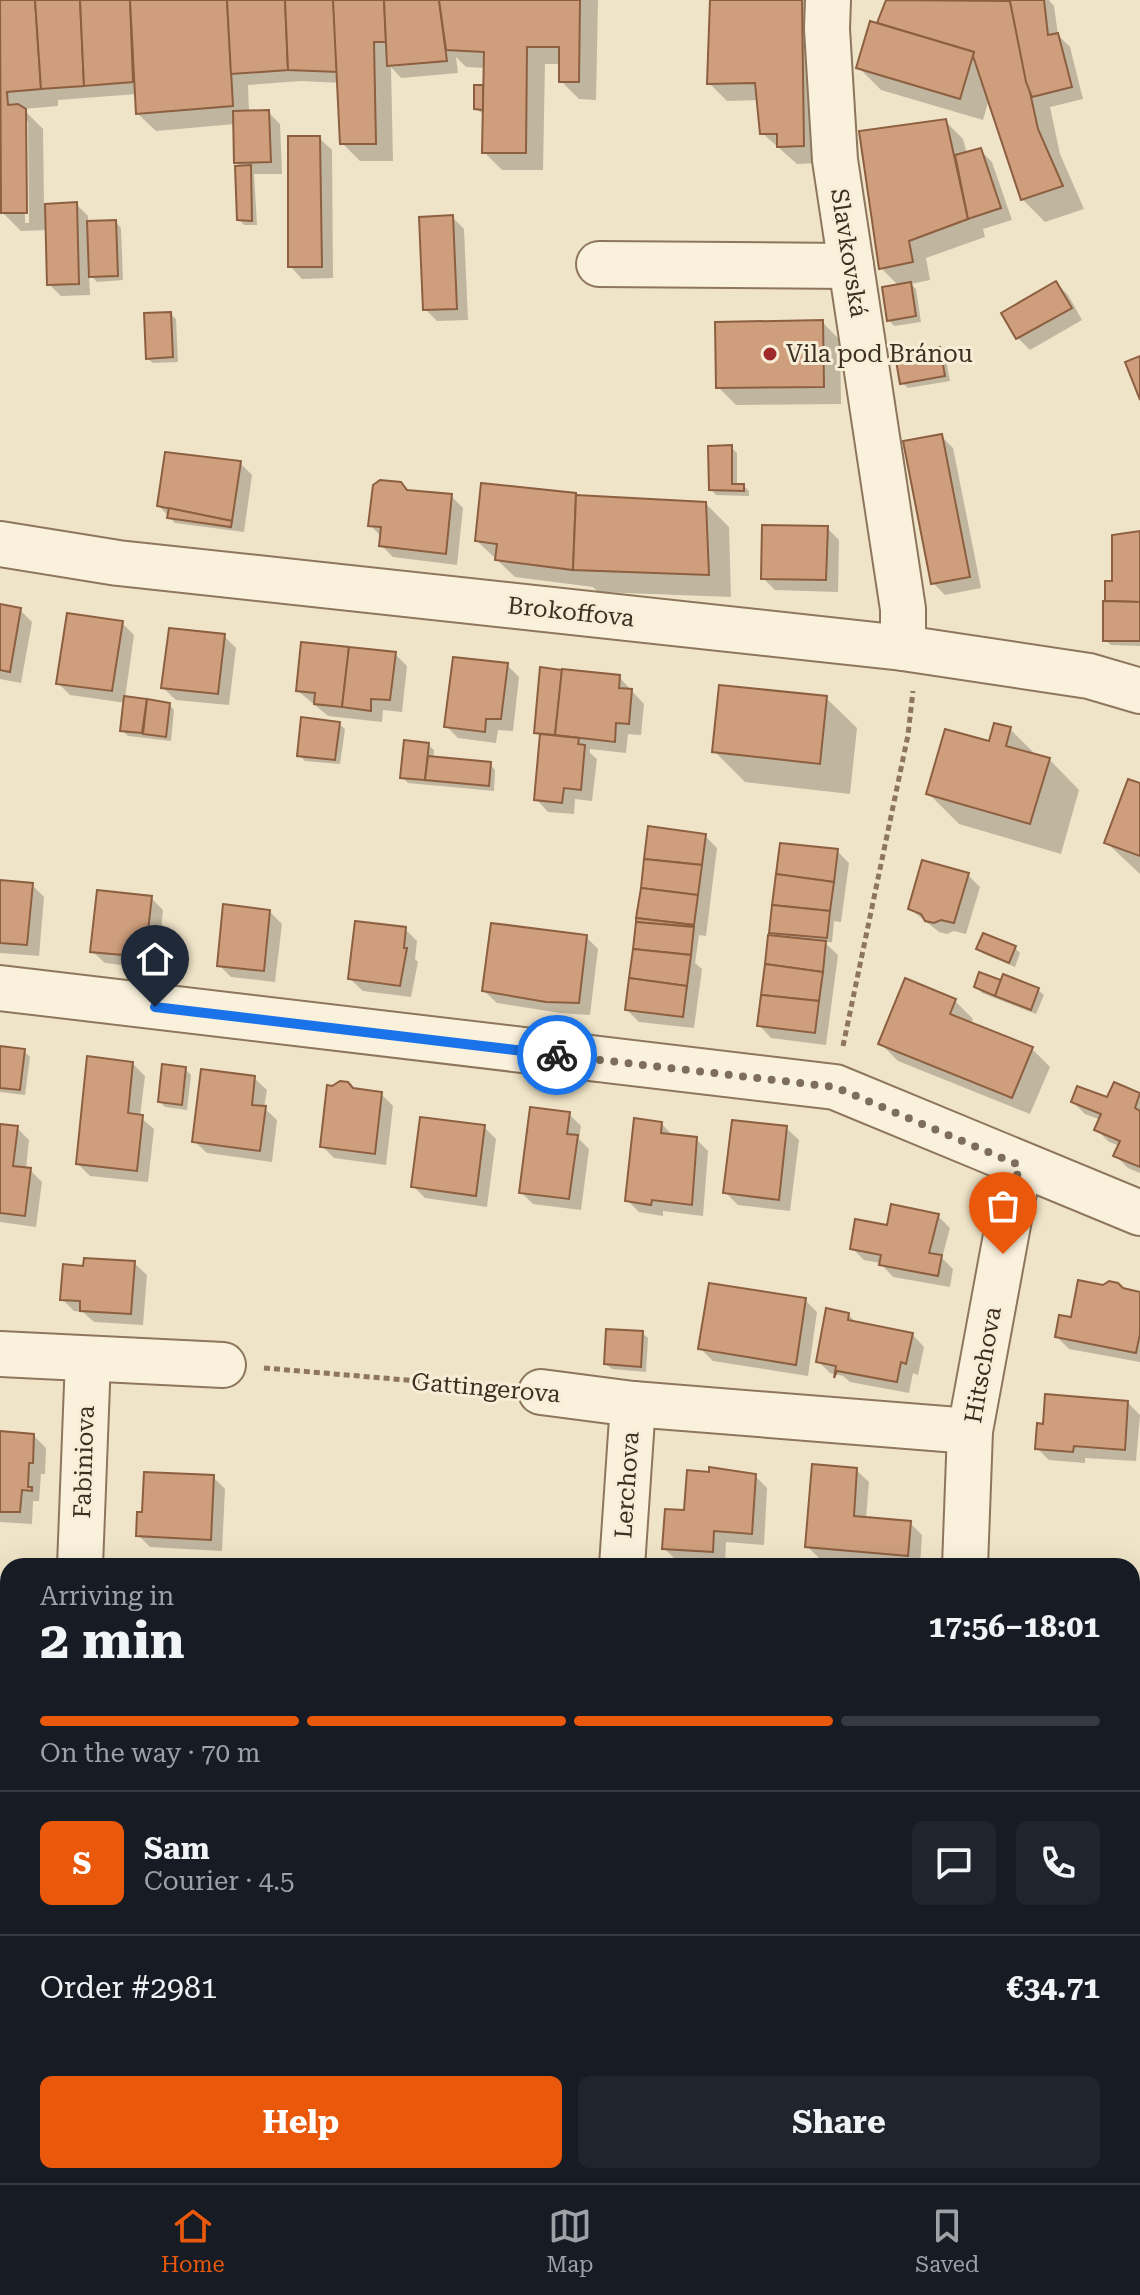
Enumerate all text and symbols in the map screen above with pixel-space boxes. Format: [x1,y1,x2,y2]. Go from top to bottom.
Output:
street label: Slavkovská [825,187,873,319]
place label: Vila pod Bránou [786,340,973,368]
marker: Vila pod Bránou [761,345,779,363]
street label: Brokoffova [506,591,636,633]
pin [121,925,189,1007]
icon: home [133,937,177,981]
courier [517,1015,597,1095]
icon: bike [535,1033,579,1077]
pin [969,1172,1037,1254]
icon: bag [981,1184,1025,1228]
street label: Hitschova [959,1305,1007,1425]
street label: Gattingerova [410,1368,562,1408]
street label: Fabiniova [68,1405,100,1519]
street label: Lerchova [609,1430,645,1540]
text: Arriving in [40,1581,174,1611]
text: 17:56–18:01 [928,1609,1100,1644]
text: 2 min [40,1610,185,1671]
text: On the way · 70 m [40,1738,260,1768]
button: chat [912,1821,996,1905]
button: phone [1016,1821,1100,1905]
text: Sam [144,1831,210,1866]
text: S [73,1846,91,1881]
text: Courier · 4.5 [144,1866,294,1896]
text: Order #2981 [40,1970,218,2005]
text: €34.71 [1007,1970,1100,2005]
button: Help [40,2076,562,2168]
button: Share [578,2076,1100,2168]
tab: Home [161,2204,225,2277]
tab: Map [546,2204,594,2277]
tab: Saved [915,2204,979,2277]

